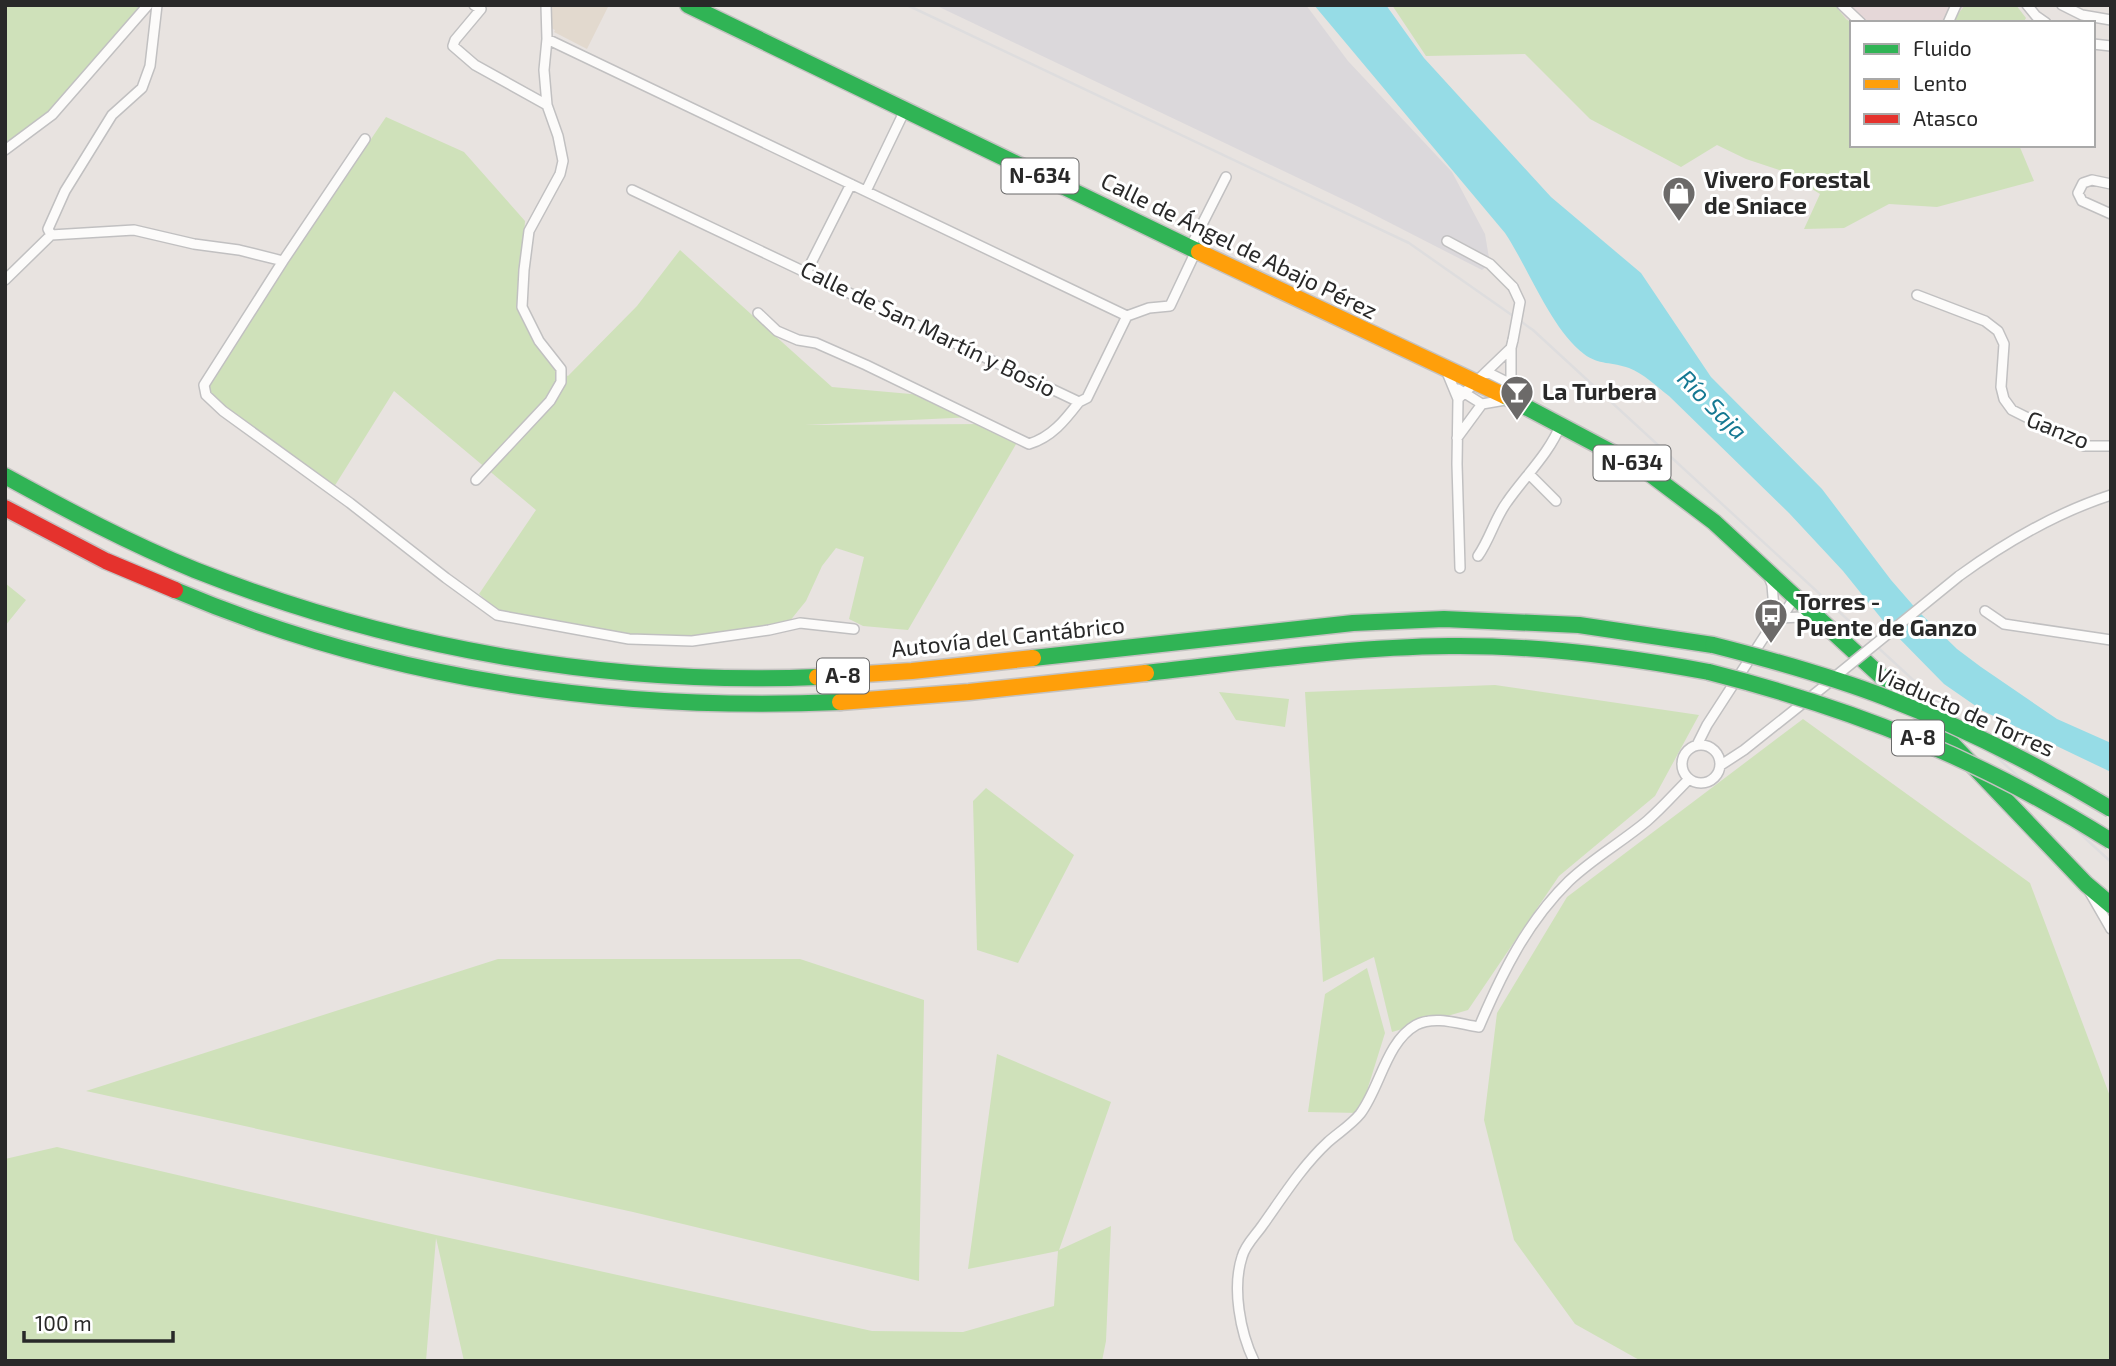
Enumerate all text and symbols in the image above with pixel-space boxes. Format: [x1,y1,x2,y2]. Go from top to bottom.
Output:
legend [1850,21,2095,147]
text: Fluido [1913,35,1972,60]
text: Lento [1913,70,1967,95]
text: Atasco [1913,105,1978,130]
road number: N-634 [1002,158,1078,194]
place label: Vivero Forestal de Sniace [1704,165,1870,219]
street label: Calle de Ángel de Abajo Pérez [1097,166,1382,324]
shop icon: Vivero Forestal de Sniace [1660,174,1698,223]
street label: Calle de San Martín y Bosio [796,254,1061,402]
water label: Río Saja [1672,363,1754,445]
bar icon: La Turbera [1498,373,1536,422]
place label: La Turbera [1542,377,1657,405]
street label: Ganzo [2023,404,2094,454]
road number: N-634 [1594,446,1670,480]
place label: Torres - Puente de Ganzo [1796,587,1977,641]
bus stop icon: Torres - Puente de Ganzo [1752,596,1790,645]
street label: Autovía del Cantábrico [890,610,1126,662]
road number: A-8 [817,658,869,694]
street label: Viaducto de Torres [1872,658,2059,762]
road number: A-8 [1892,720,1944,756]
scale bar [24,1300,173,1344]
text: 100 m [35,1310,92,1335]

